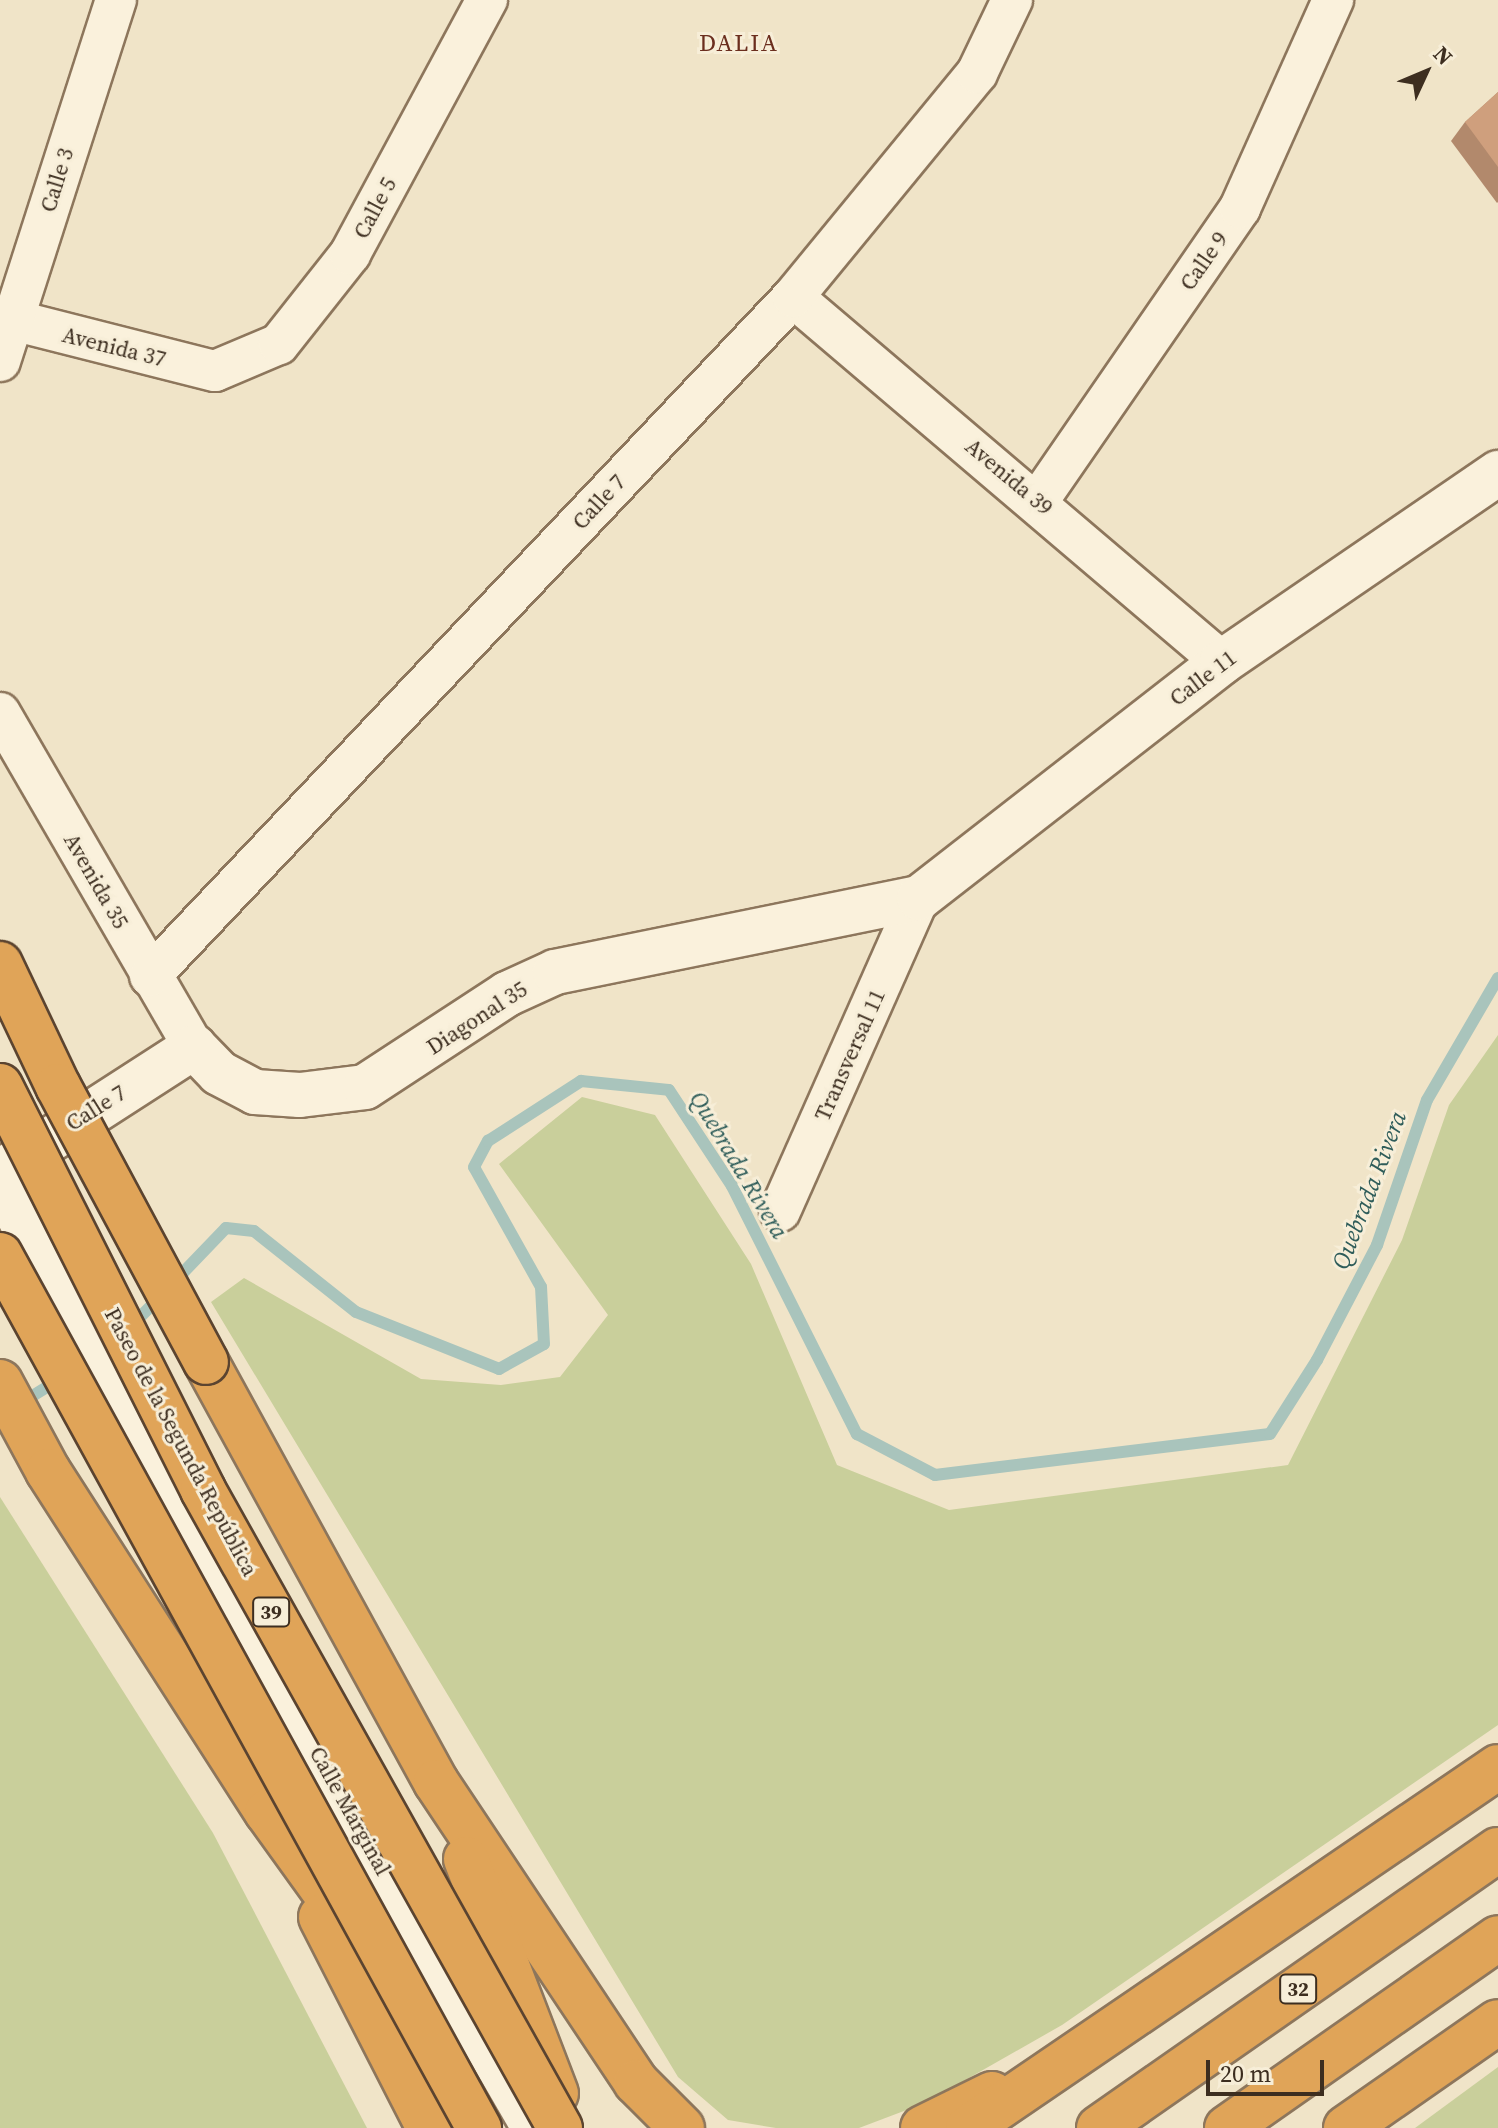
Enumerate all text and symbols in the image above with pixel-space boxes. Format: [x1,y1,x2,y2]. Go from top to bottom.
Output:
district label: DALIA [699,29,779,57]
north arrow [1386,32,1466,112]
text: N [1427,39,1460,72]
street label: Calle 3 [35,145,79,215]
street label: Calle 5 [348,173,402,243]
street label: Calle 9 [1174,227,1234,295]
street label: Avenida 37 [60,321,168,373]
street label: Avenida 39 [960,433,1058,521]
street label: Calle 7 [567,469,631,535]
street label: Calle 11 [1164,644,1242,712]
street label: Avenida 35 [58,829,134,933]
street label: Diagonal 35 [422,976,532,1060]
street label: Transversal 11 [809,985,891,1125]
street label: Calle 7 [61,1079,131,1137]
water label: Quebrada Rivera [684,1086,794,1244]
water label: Quebrada Rivera [1326,1107,1412,1273]
street label: Paseo de la Segunda República [99,1303,263,1581]
road number: 39 [251,1596,291,1628]
street label: Calle Marginal [304,1742,396,1880]
road number: 32 [1278,1973,1318,2005]
scale bar [1210,2044,1328,2094]
text: 20 m [1220,2057,1271,2090]

